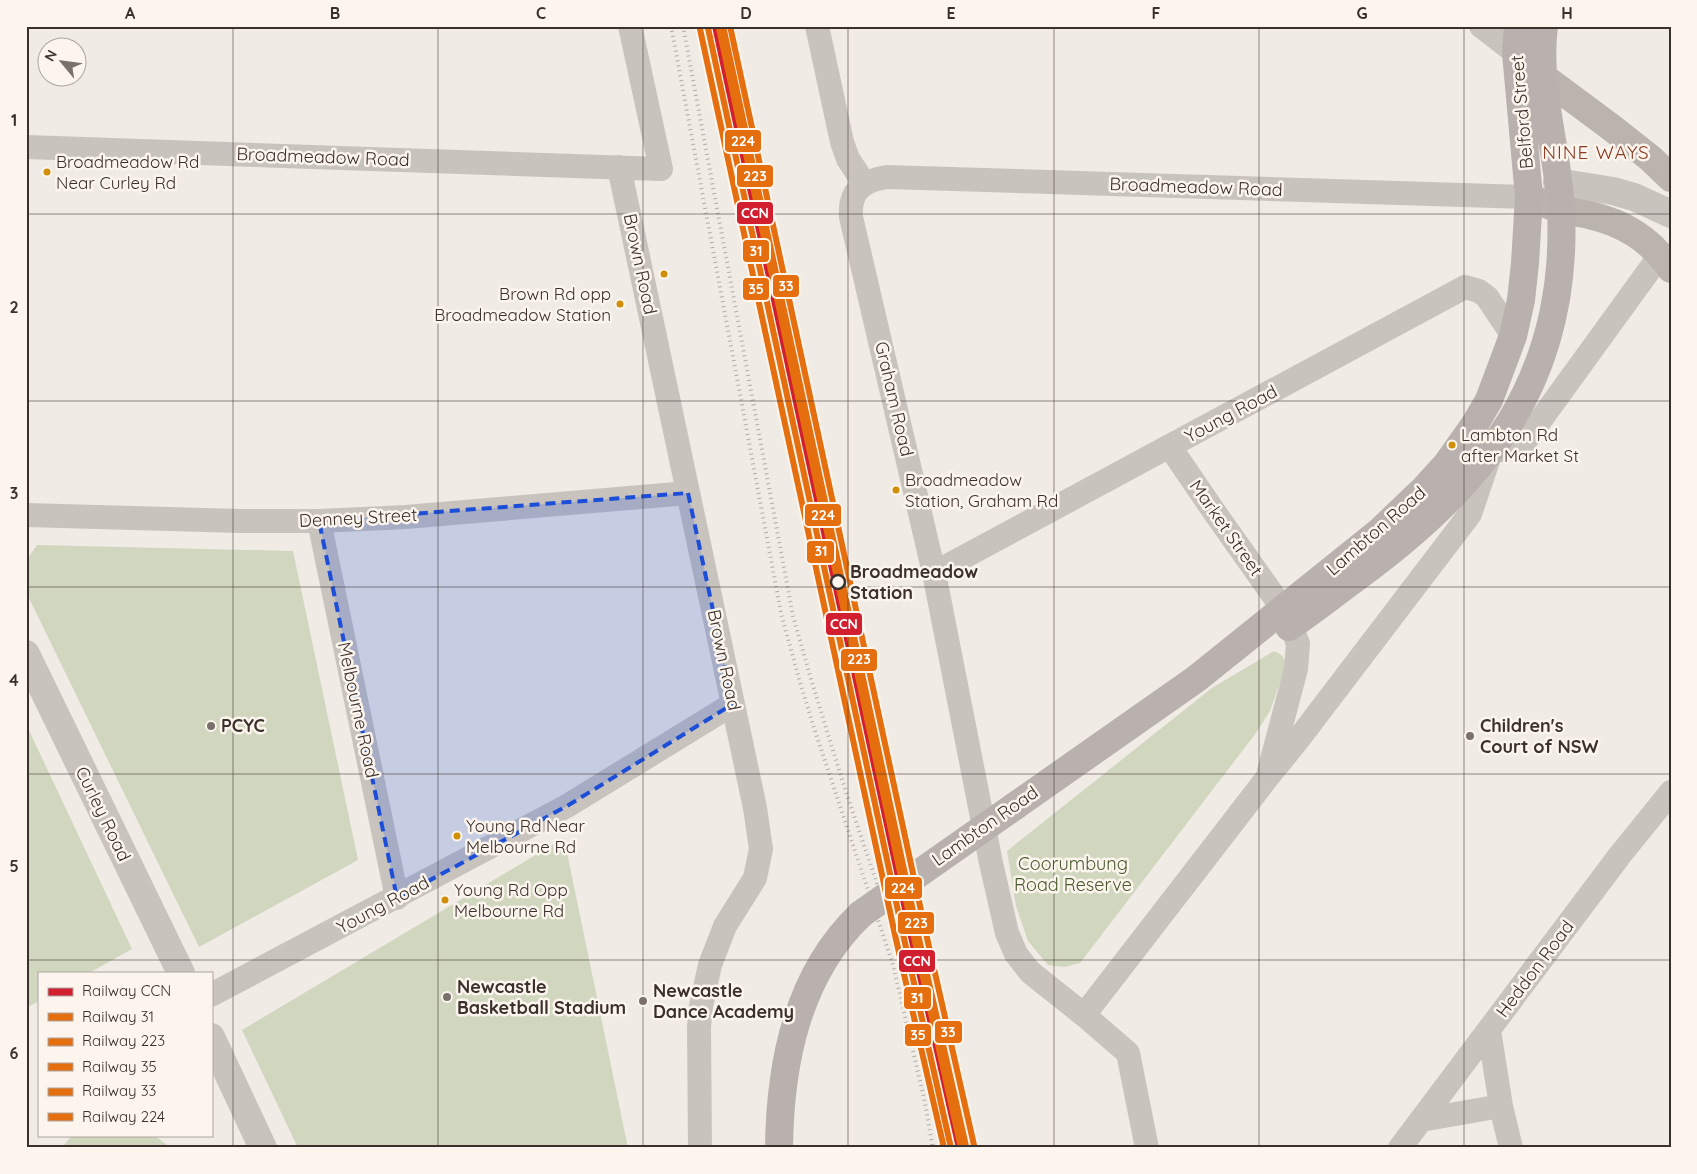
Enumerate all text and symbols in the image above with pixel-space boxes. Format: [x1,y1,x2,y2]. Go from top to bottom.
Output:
text: A [125,3,136,23]
text: B [330,3,340,23]
text: C [536,3,546,23]
text: D [740,3,752,23]
text: E [946,3,956,23]
text: F [1152,3,1161,23]
text: G [1356,3,1368,23]
text: H [1561,3,1573,23]
north arrow [38,38,88,88]
text: N [40,47,61,65]
street label: Belford Street [1505,54,1538,170]
text: 1 [11,110,17,130]
line badge: 224 [724,129,762,153]
text: 224 [731,132,755,150]
district label: NINE WAYS [1542,140,1650,164]
street label: Broadmeadow Road [236,142,410,171]
place label: Broadmeadow Rd Near Curley Rd [56,151,199,193]
line badge: 223 [736,164,774,188]
marker: Broadmeadow Rd Near Curley Rd [42,167,52,177]
text: 223 [743,167,767,185]
street label: Broadmeadow Road [1109,172,1283,201]
line badge: CCN [736,201,774,225]
text: CCN [741,204,769,222]
street label: Brown Road [619,211,662,316]
line badge: 31 [742,239,770,263]
text: 31 [750,242,762,260]
unlabelled marker [659,269,669,279]
line badge: 33 [772,274,800,298]
line badge: 35 [742,277,770,301]
text: 33 [778,277,794,295]
text: 35 [748,280,764,298]
place label: Brown Rd opp Broadmeadow Station [434,283,611,325]
text: 2 [9,297,19,317]
marker: Brown Rd opp Broadmeadow Station [615,299,625,309]
street label: Graham Road [870,339,919,459]
street label: Young Road [1180,380,1281,448]
place label: Lambton Rd after Market St [1461,424,1579,466]
marker: Lambton Rd after Market St [1447,440,1457,450]
place label: Broadmeadow Station, Graham Rd [905,469,1058,511]
street label: Market Street [1185,475,1268,580]
street label: Lambton Road [1321,481,1430,580]
text: 3 [10,483,18,503]
marker: Broadmeadow Station, Graham Rd [891,485,901,495]
street label: Denney Street [298,503,418,532]
line badge: 224 [804,503,842,527]
text: 224 [811,506,835,524]
line badge: 31 [806,540,835,564]
text: 31 [815,542,827,560]
place label: Broadmeadow Station [850,560,978,604]
marker: Broadmeadow Station [830,574,846,590]
street label: Brown Road [703,607,746,712]
line badge: CCN [825,612,863,636]
text: CCN [830,615,858,633]
street label: Melbourne Road [333,640,384,780]
line badge: 223 [840,648,878,672]
text: 223 [847,650,871,668]
text: 4 [9,670,19,690]
place label: PCYC [221,714,265,737]
place label: Children's Court of NSW [1480,714,1598,758]
marker: PCYC [205,720,217,732]
marker: Children's Court of NSW [1464,730,1476,742]
street label: Curley Road [71,763,136,865]
street label: Lambton Road [927,780,1042,871]
place label: Young Rd Near Melbourne Rd [466,815,585,857]
marker: Young Rd Near Melbourne Rd [452,831,462,841]
park label: Coorumbung Road Reserve [1014,852,1132,896]
text: 5 [9,856,19,876]
street label: Young Road [332,871,433,939]
line badge: 224 [884,876,923,900]
place label: Young Rd Opp Melbourne Rd [454,879,568,921]
text: 224 [891,879,915,897]
marker: Young Rd Opp Melbourne Rd [440,895,450,905]
line badge: 223 [897,911,935,935]
text: 223 [904,914,928,932]
street label: Heddon Road [1491,916,1579,1022]
line badge: CCN [898,949,936,973]
text: CCN [903,952,931,970]
legend [38,972,212,1136]
place label: Newcastle Basketball Stadium [457,975,626,1019]
place label: Newcastle Dance Academy [653,979,794,1023]
text: Railway CCN [82,981,171,1000]
line badge: 31 [903,986,932,1010]
text: 31 [911,989,923,1007]
marker: Newcastle Basketball Stadium [441,991,453,1003]
marker: Newcastle Dance Academy [637,995,649,1007]
text: Railway 31 [82,1007,154,1026]
line badge: 33 [934,1020,963,1044]
line badge: 35 [904,1023,932,1047]
text: 33 [940,1023,956,1041]
text: 35 [910,1026,926,1044]
text: Railway 223 [82,1031,165,1050]
text: 6 [10,1043,19,1063]
text: Railway 35 [82,1057,157,1076]
text: Railway 33 [82,1081,157,1100]
text: Railway 224 [82,1107,165,1126]

